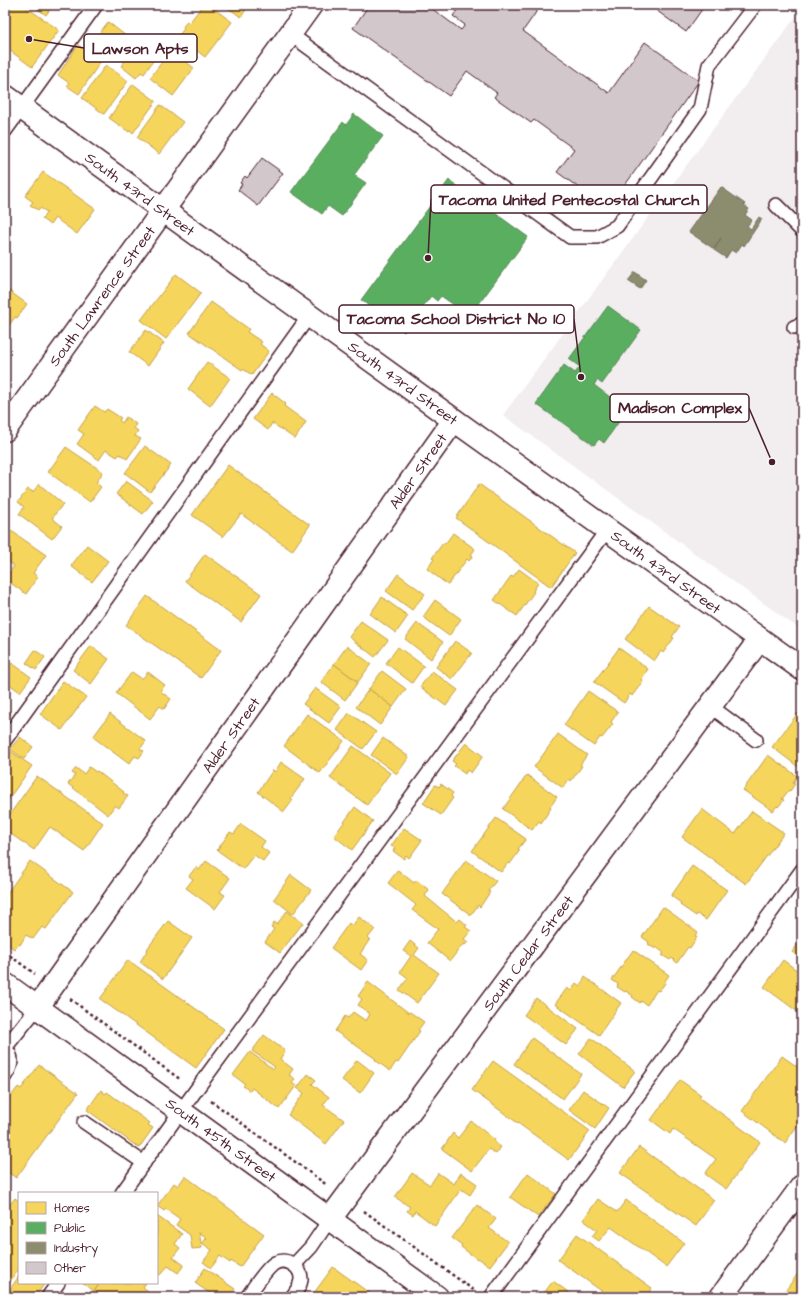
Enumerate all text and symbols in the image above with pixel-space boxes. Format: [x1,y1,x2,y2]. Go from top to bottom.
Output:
callout: Lawson Apts [84,34,197,62]
text: Lawson Apts [91,38,189,60]
street label: South 43rd Street [80,147,199,241]
callout: Tacoma United Pentecostal Church [431,185,707,213]
text: Tacoma United Pentecostal Church [438,189,700,211]
street label: South Lawrence Street [44,222,161,371]
callout: Tacoma School District No 10 [339,305,574,333]
text: Tacoma School District No 10 [346,308,565,330]
street label: South 43rd Street [343,336,462,430]
callout: Madison Complex [610,394,749,422]
text: Madison Complex [618,397,742,419]
street label: Alder Street [384,429,452,513]
street label: South 43rd Street [606,525,725,619]
street label: Alder Street [197,693,265,777]
street label: South Cedar Street [478,891,579,1015]
street label: South 45th Street [161,1093,280,1188]
legend [18,1192,158,1284]
text: Homes [54,1200,90,1217]
text: Public [54,1220,86,1237]
text: Industry [54,1240,99,1258]
text: Other [54,1260,86,1277]

